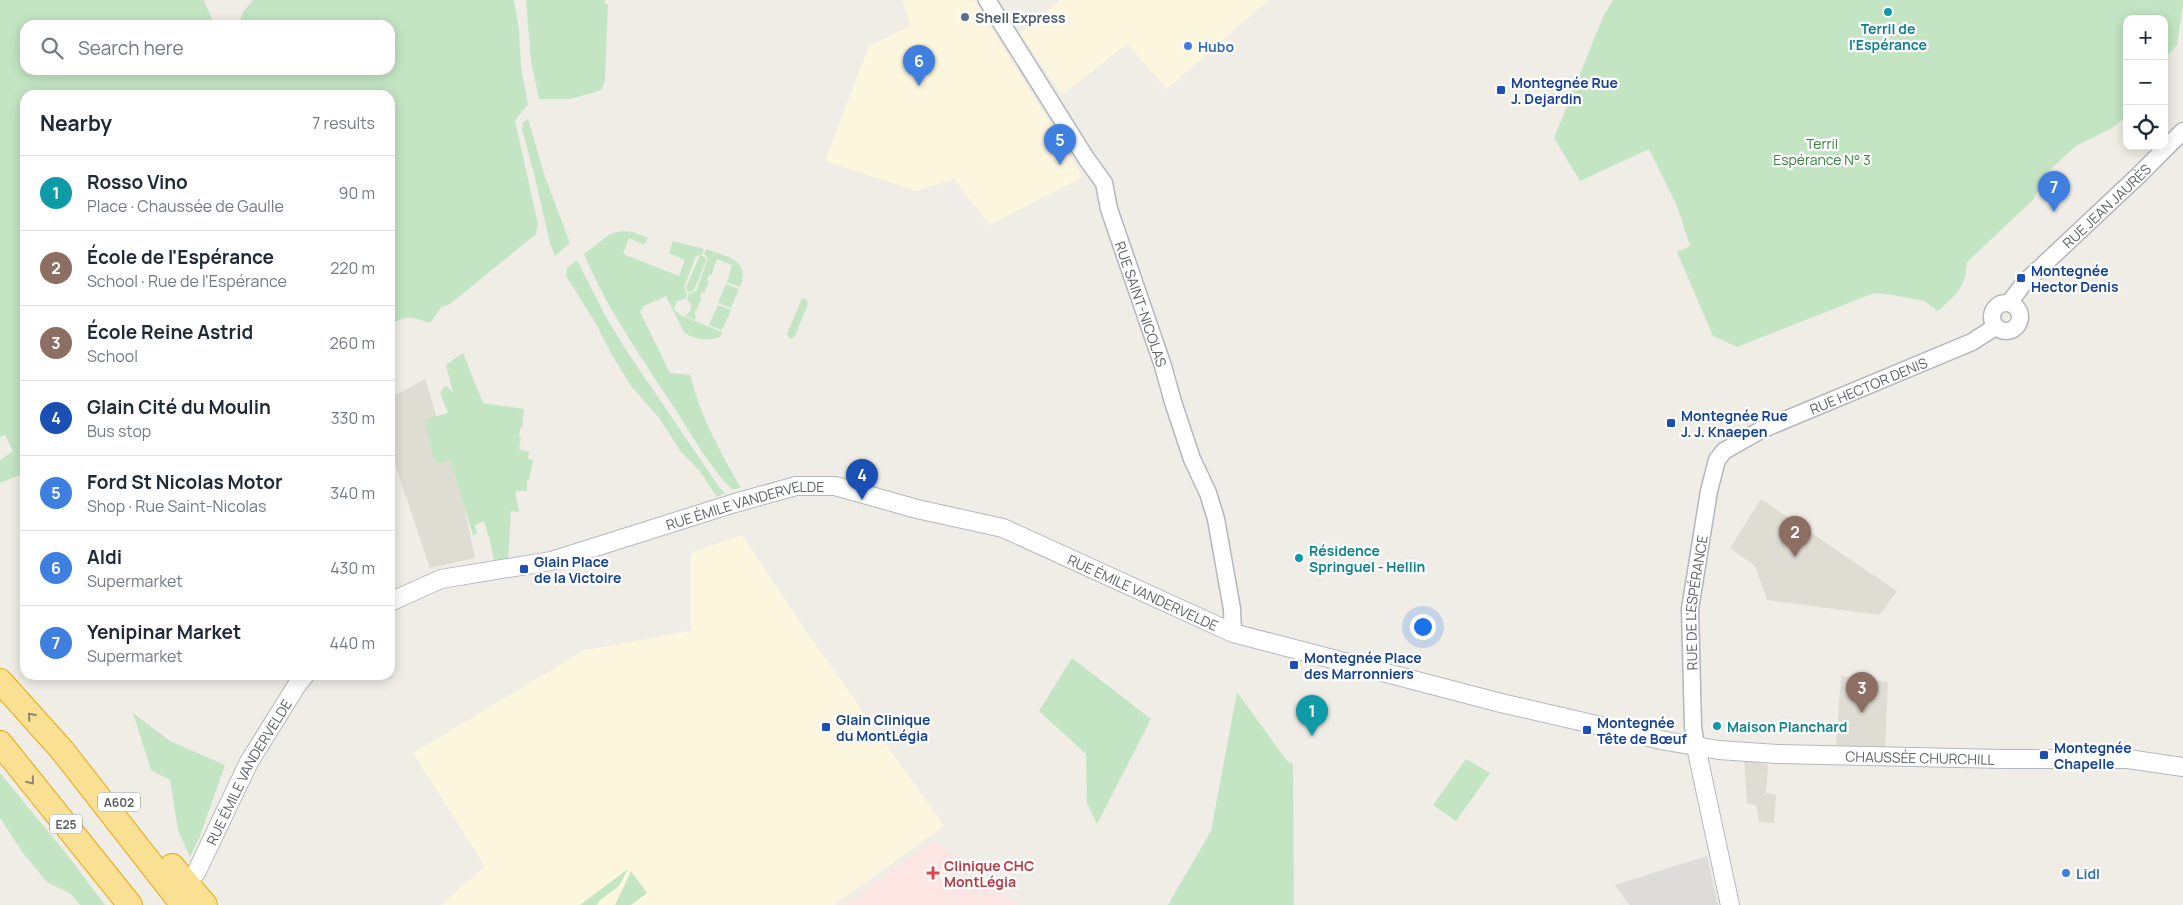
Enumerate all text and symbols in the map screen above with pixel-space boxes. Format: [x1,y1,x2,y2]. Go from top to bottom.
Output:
marker: Terril de l'Espérance [1882,6,1894,18]
place label: Shell Express [975,8,1066,27]
marker: Shell Express [959,11,971,23]
map controls [2123,15,2168,150]
button: + [2123,15,2168,60]
place label: Terril de l'Espérance [1849,19,1927,54]
search box [20,20,395,75]
icon: search [38,34,66,62]
text: Search here [78,35,184,61]
place label: Hubo [1198,37,1234,56]
marker: Hubo [1182,40,1194,52]
pin: 6 [903,45,935,86]
button: − [2123,60,2168,105]
place label: Montegnée Rue J. Dejardin [1511,73,1618,108]
marker: Montegnée Rue J. Dejardin [1495,84,1507,96]
button: locate [2123,105,2168,150]
text: Nearby [40,109,112,137]
text: 7 results [312,112,375,134]
pin: 5 [1044,124,1076,165]
park label: Terril Espérance N° 3 [1773,134,1871,169]
street label: RUE JEAN JAURÈS [2058,159,2155,252]
text: Rosso Vino [87,169,188,195]
pin: 7 [2038,171,2070,212]
text: 1 [52,182,60,204]
text: 90 m [339,182,375,204]
text: Place · Chaussée de Gaulle [87,195,284,217]
street label: RUE SAINT-NICOLAS [1111,239,1172,369]
text: École de l'Espérance [87,244,274,270]
text: 2 [51,257,61,279]
text: 220 m [330,257,375,279]
place label: Montegnée Hector Denis [2031,261,2119,296]
text: School · Rue de l'Espérance [87,270,287,292]
marker: Montegnée Hector Denis [2015,272,2027,284]
text: École Reine Astrid [87,319,253,345]
text: 3 [51,332,61,354]
text: 260 m [329,332,375,354]
text: School [87,345,138,367]
street label: RUE HECTOR DENIS [1807,352,1930,418]
text: Glain Cité du Moulin [87,394,271,420]
place label: Montegnée Rue J. J. Knaepen [1681,406,1788,441]
text: 4 [51,407,61,429]
text: 330 m [331,407,375,429]
marker: Montegnée Rue J. J. Knaepen [1665,417,1677,429]
text: Bus stop [87,420,151,442]
pin: 4 [846,459,878,500]
text: Ford St Nicolas Motor [87,469,283,495]
street label: RUE ÉMILE VANDERVELDE [663,476,824,534]
text: 5 [51,482,61,504]
text: 340 m [330,482,375,504]
text: Shop · Rue Saint-Nicolas [87,495,266,517]
pin: 2 [1779,516,1811,557]
street label: RUE DE L'ESPÉRANCE [1680,534,1711,671]
place label: Résidence Springuel - Hellin [1309,541,1425,576]
text: Aldi [87,544,122,570]
street label: RUE ÉMILE VANDERVELDE [1065,549,1222,635]
place label: Glain Place de la Victoire [534,552,621,587]
marker: Résidence Springuel - Hellin [1293,552,1305,564]
text: 6 [51,557,61,579]
text: 430 m [330,557,375,579]
marker: Glain Place de la Victoire [518,563,530,575]
text: Supermarket [87,570,183,592]
your location [1410,614,1436,640]
text: Yenipinar Market [87,619,241,645]
text: 7 [52,632,60,654]
text: 440 m [329,632,375,654]
text: Supermarket [87,645,183,667]
place label: Montegnée Place des Marronniers [1304,648,1422,683]
marker: Montegnée Place des Marronniers [1288,659,1300,671]
pin: 3 [1846,672,1878,713]
street label: RUE ÉMILE VANDERVELDE [201,695,296,848]
pin: 1 [1296,695,1328,736]
place label: Glain Clinique du MontLégia [836,710,930,745]
one-way arrow [28,712,37,721]
place label: Montegnée Tête de Bœuf [1597,713,1687,748]
place label: Maison Planchard [1727,717,1847,736]
marker: Maison Planchard [1711,720,1723,732]
marker: Glain Clinique du MontLégia [820,721,832,733]
marker: Montegnée Tête de Bœuf [1581,724,1593,736]
place label: Montegnée Chapelle [2054,738,2132,773]
street label: CHAUSSÉE CHURCHILL [1845,746,1995,768]
marker: Montegnée Chapelle [2038,749,2050,761]
one-way arrow [26,775,35,784]
road number: A602 [98,792,140,812]
road number: E25 [50,814,82,834]
place label: Clinique CHC MontLégia [944,856,1034,891]
place label: Lidl [2076,864,2100,883]
marker: Clinique CHC MontLégia [926,866,940,880]
marker: Lidl [2060,867,2072,879]

